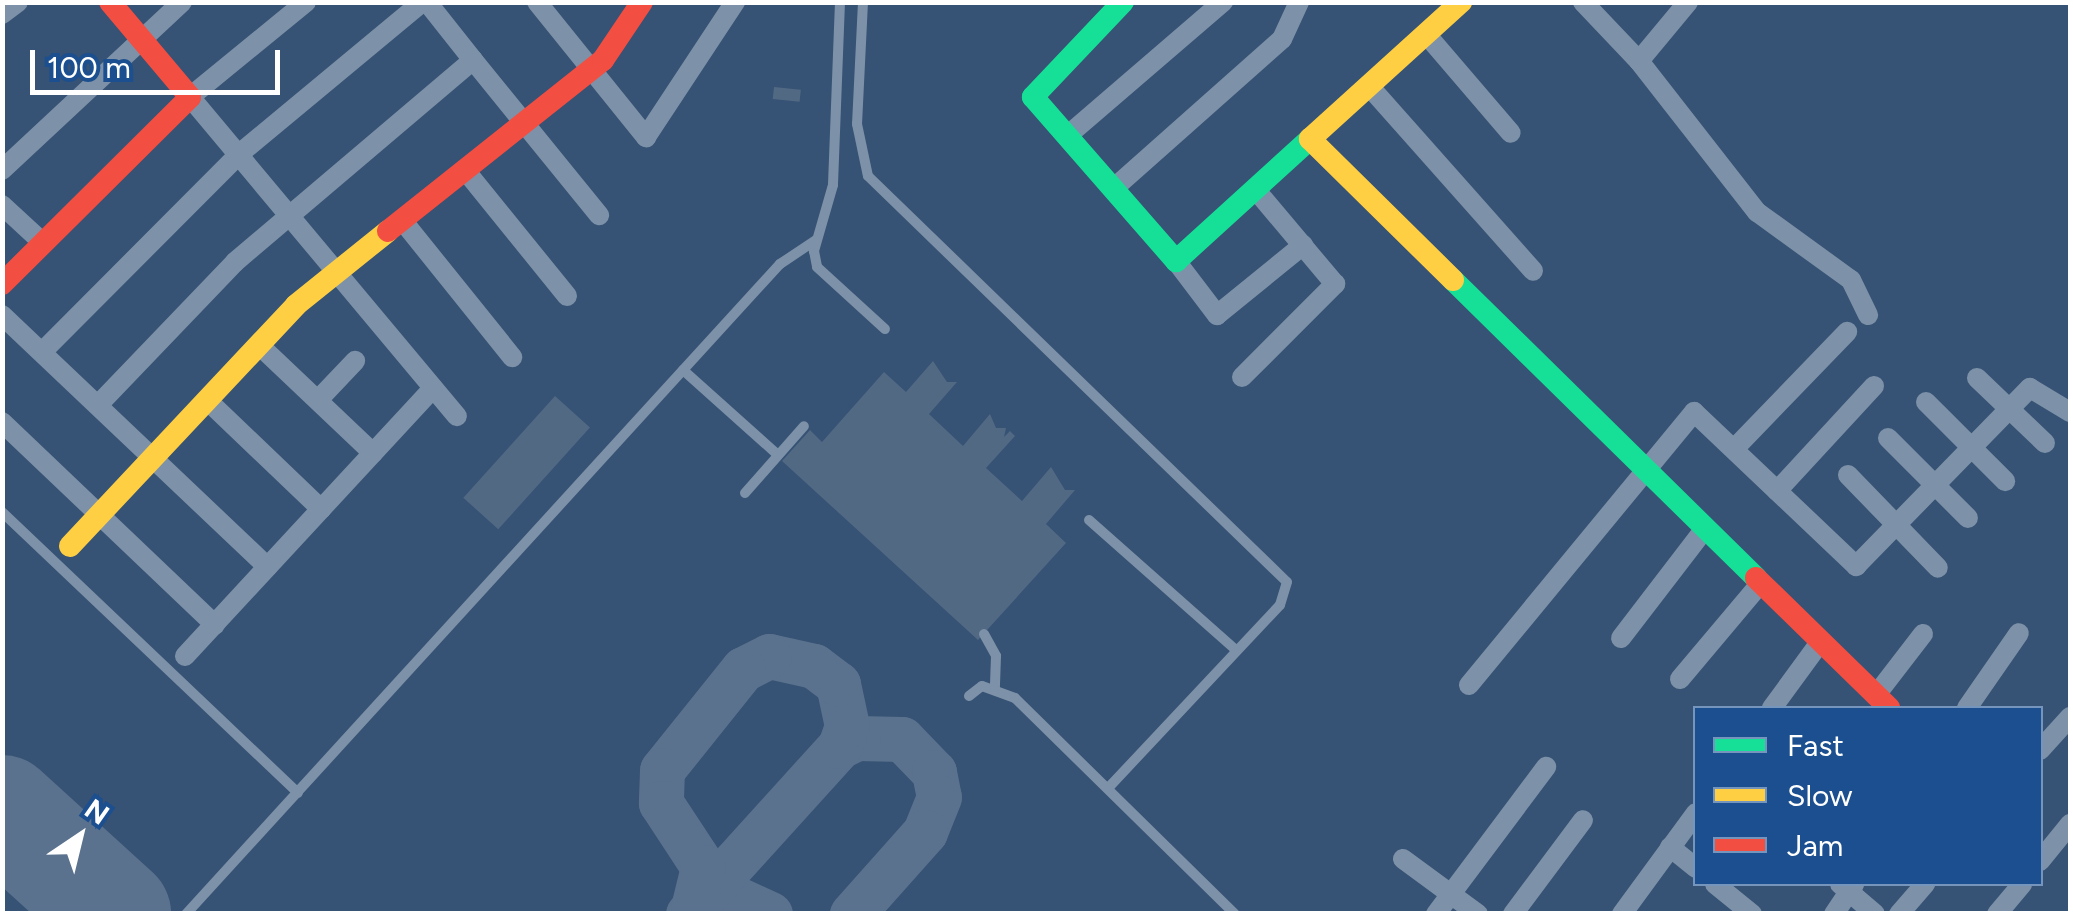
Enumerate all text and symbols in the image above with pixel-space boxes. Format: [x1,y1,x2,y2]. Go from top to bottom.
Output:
scale bar [35,30,285,92]
text: 100 m [47,49,131,86]
legend [1693,706,2043,886]
text: Fast [1787,727,1844,764]
text: Slow [1787,777,1853,814]
north arrow [30,786,130,886]
text: N [79,791,116,832]
text: Jam [1787,827,1843,864]

